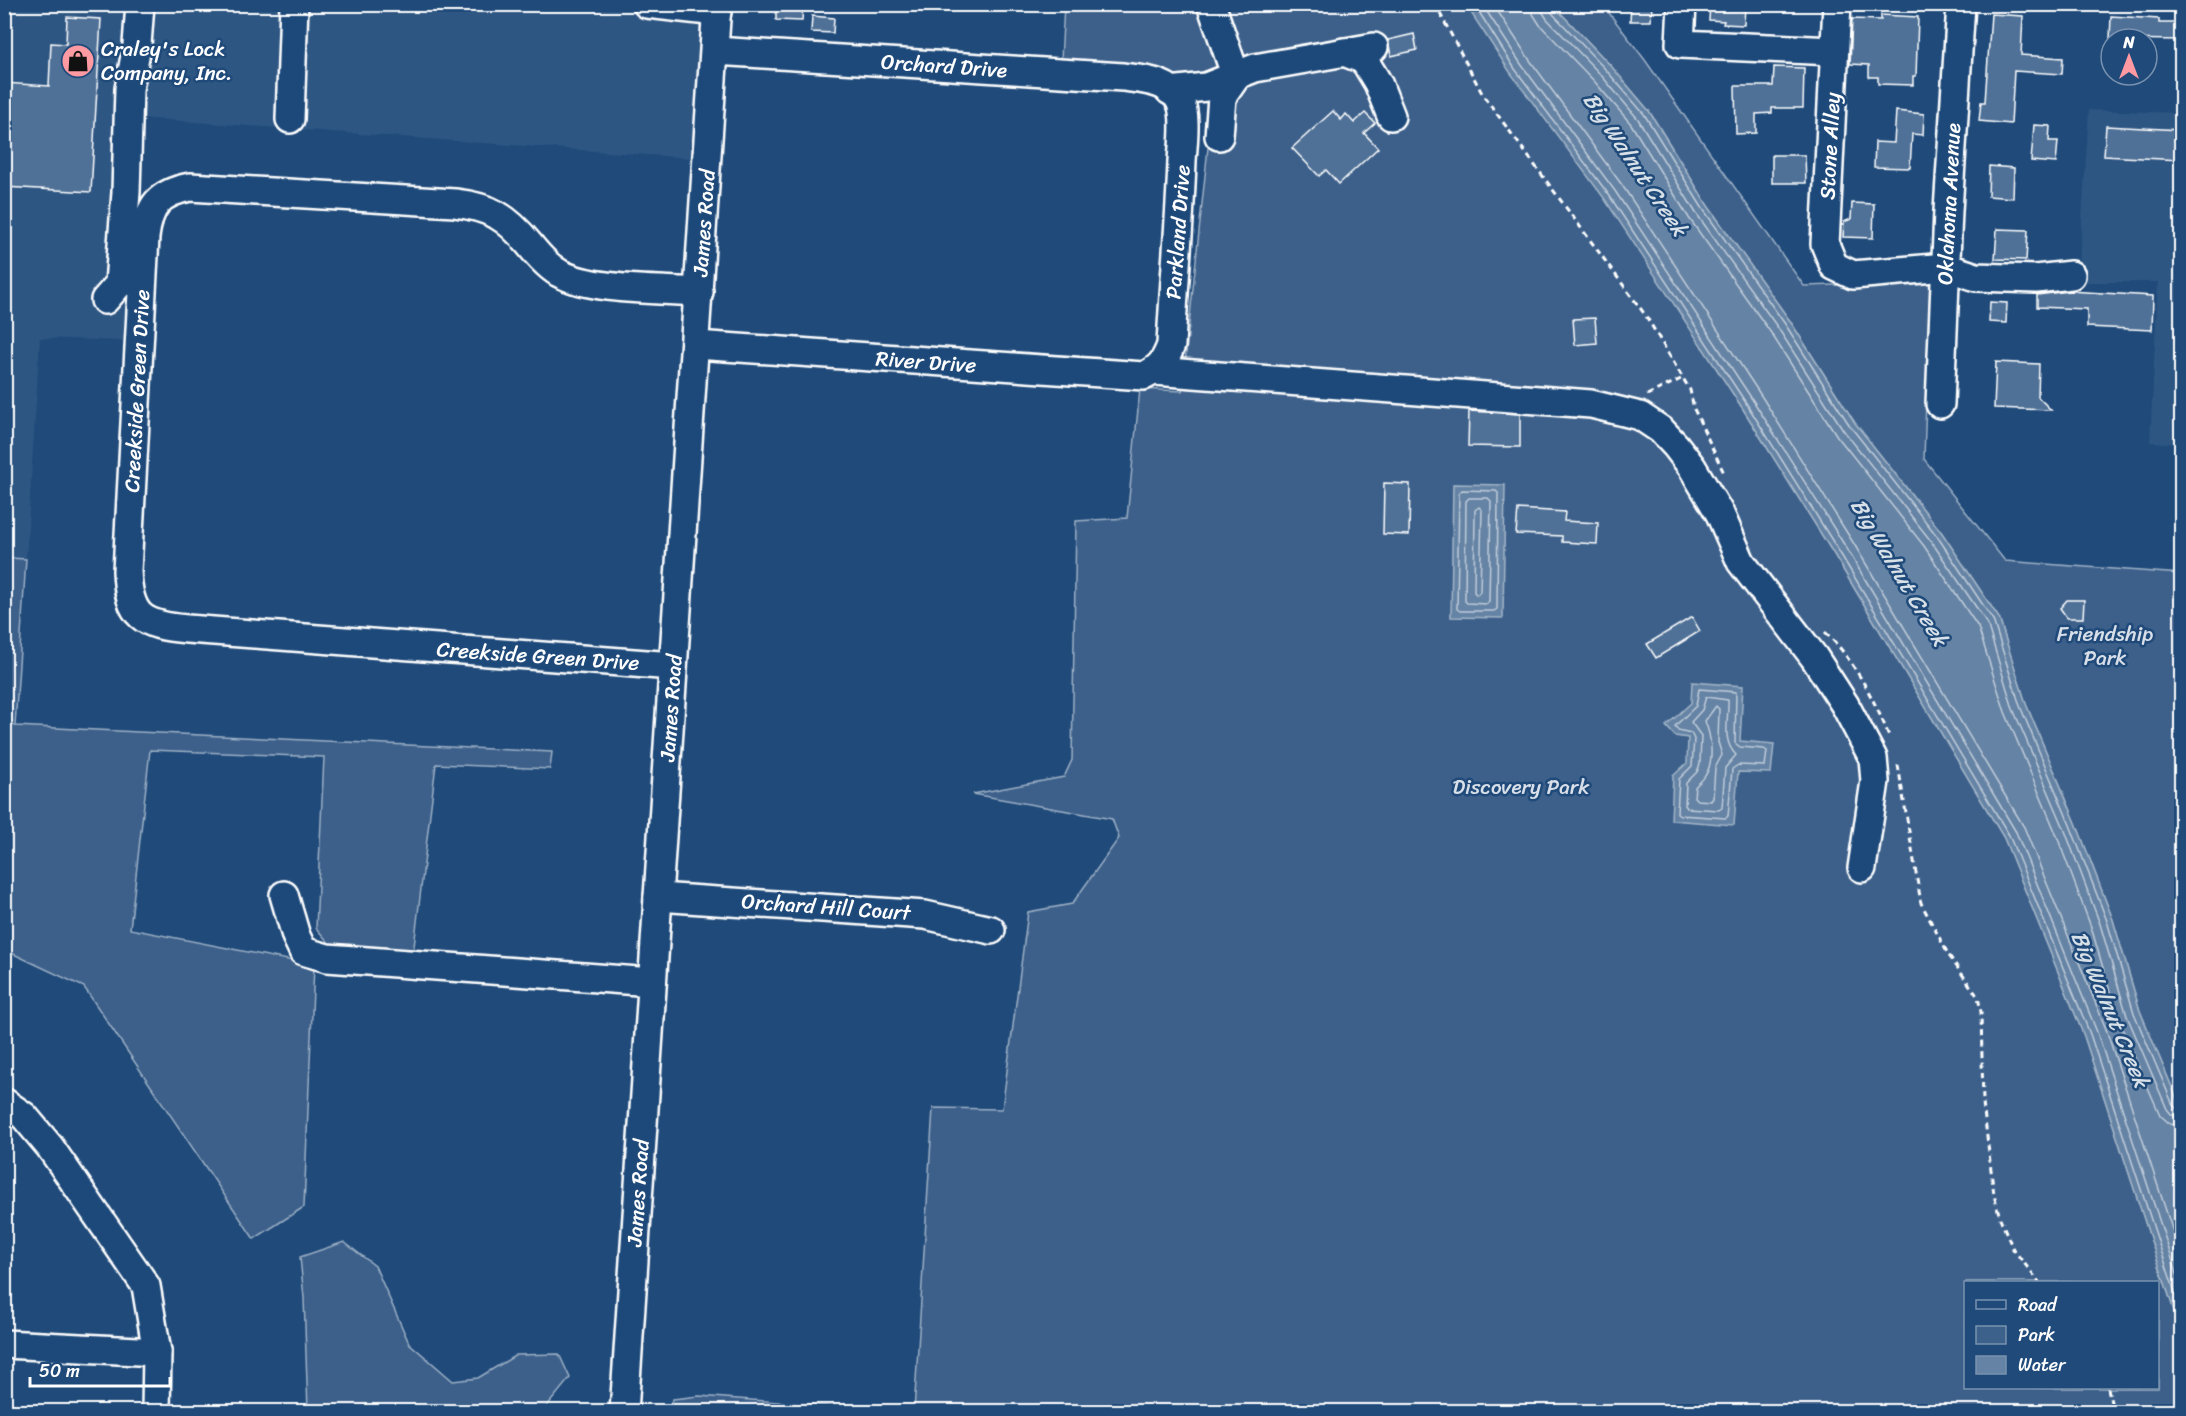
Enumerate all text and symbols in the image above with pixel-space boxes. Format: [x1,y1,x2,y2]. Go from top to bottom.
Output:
north arrow [2099,27,2159,87]
text: N [2122,28,2135,57]
place label: Craley's Lock Company, Inc. [101,30,232,92]
shop icon: Craley's Lock Company, Inc. [60,43,96,79]
street label: Orchard Drive [880,43,1008,89]
water label: Big Walnut Creek [1573,84,1699,246]
street label: Stone Alley [1808,91,1852,201]
street label: Oklahoma Avenue [1926,122,1972,286]
street label: Parkland Drive [1154,163,1202,301]
street label: James Road [681,166,727,279]
street label: Creekside Green Drive [113,288,161,493]
street label: River Drive [874,340,978,384]
water label: Big Walnut Creek [1840,490,1960,655]
park label: Friendship Park [2057,615,2153,677]
street label: Creekside Green Drive [435,630,641,682]
street label: James Road [648,651,694,764]
park label: Discovery Park [1452,768,1590,806]
street label: Orchard Hill Court [740,882,913,932]
water label: Big Walnut Creek [2060,924,2162,1095]
street label: James Road [615,1136,661,1249]
legend [1964,1281,2159,1389]
text: Road [2018,1289,2058,1321]
text: Park [2018,1319,2055,1351]
text: Water [2018,1349,2067,1381]
scale bar [30,1350,170,1388]
text: 50 m [39,1355,80,1387]

